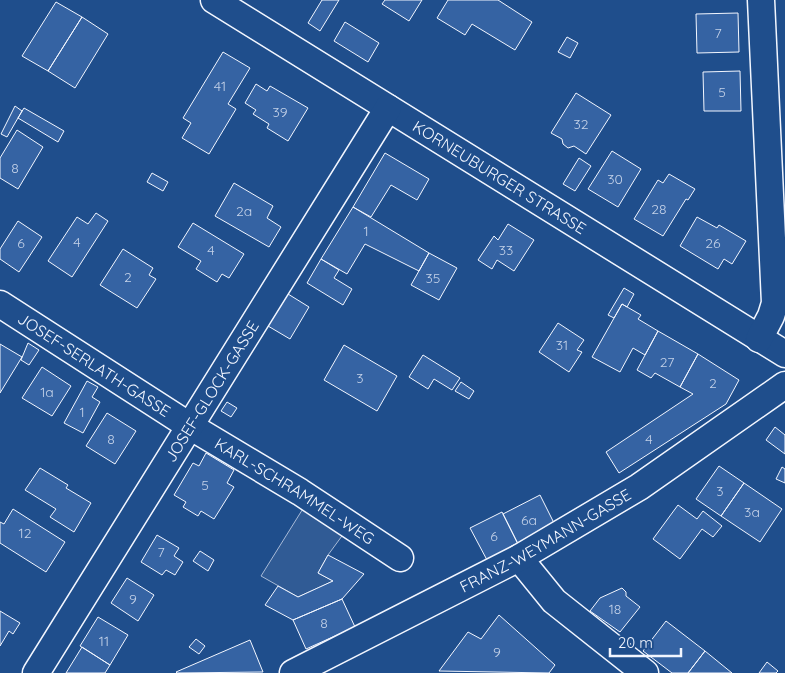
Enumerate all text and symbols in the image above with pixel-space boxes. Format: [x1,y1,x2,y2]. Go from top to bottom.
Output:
house number: 7 [714,24,722,42]
house number: 41 [214,77,226,95]
house number: 5 [718,83,726,101]
house number: 39 [272,103,288,121]
house number: 32 [573,115,589,133]
street label: KORNEUBURGER STRASSE [409,116,590,238]
house number: 8 [11,159,19,177]
house number: 30 [607,170,623,188]
house number: 28 [651,200,667,218]
house number: 2a [236,202,252,220]
house number: 1 [363,222,369,240]
house number: 4 [73,233,81,251]
house number: 6 [17,234,25,252]
house number: 26 [705,234,721,252]
house number: 4 [207,241,215,259]
house number: 33 [499,241,513,259]
house number: 2 [124,268,132,286]
house number: 35 [426,269,440,287]
street label: JOSEF-SERLATH-GASSE [14,308,174,421]
street label: JOSEF-GLOCK-GASSE [160,317,263,466]
house number: 31 [556,336,568,354]
house number: 27 [660,353,674,371]
house number: 3 [356,369,364,387]
house number: 2 [709,374,717,392]
house number: 1a [40,383,54,401]
house number: 1 [79,403,85,421]
house number: 8 [107,430,115,448]
house number: 4 [645,430,653,448]
street label: KARL-SCHRAMMEL-WEG [211,433,378,548]
house number: 5 [201,476,209,494]
house number: 3 [716,482,724,500]
street label: FRANZ-WEYMANN-GASSE [456,484,634,597]
house number: 3a [744,503,760,521]
house number: 6a [521,511,537,529]
house number: 12 [19,524,32,542]
house number: 6 [490,527,498,545]
house number: 7 [157,543,165,561]
house number: 9 [129,590,137,608]
house number: 18 [609,600,621,618]
house number: 8 [320,614,328,632]
scale bar [610,626,681,658]
house number: 11 [99,632,109,650]
text: 20 m [618,633,653,652]
house number: 9 [493,643,501,661]

